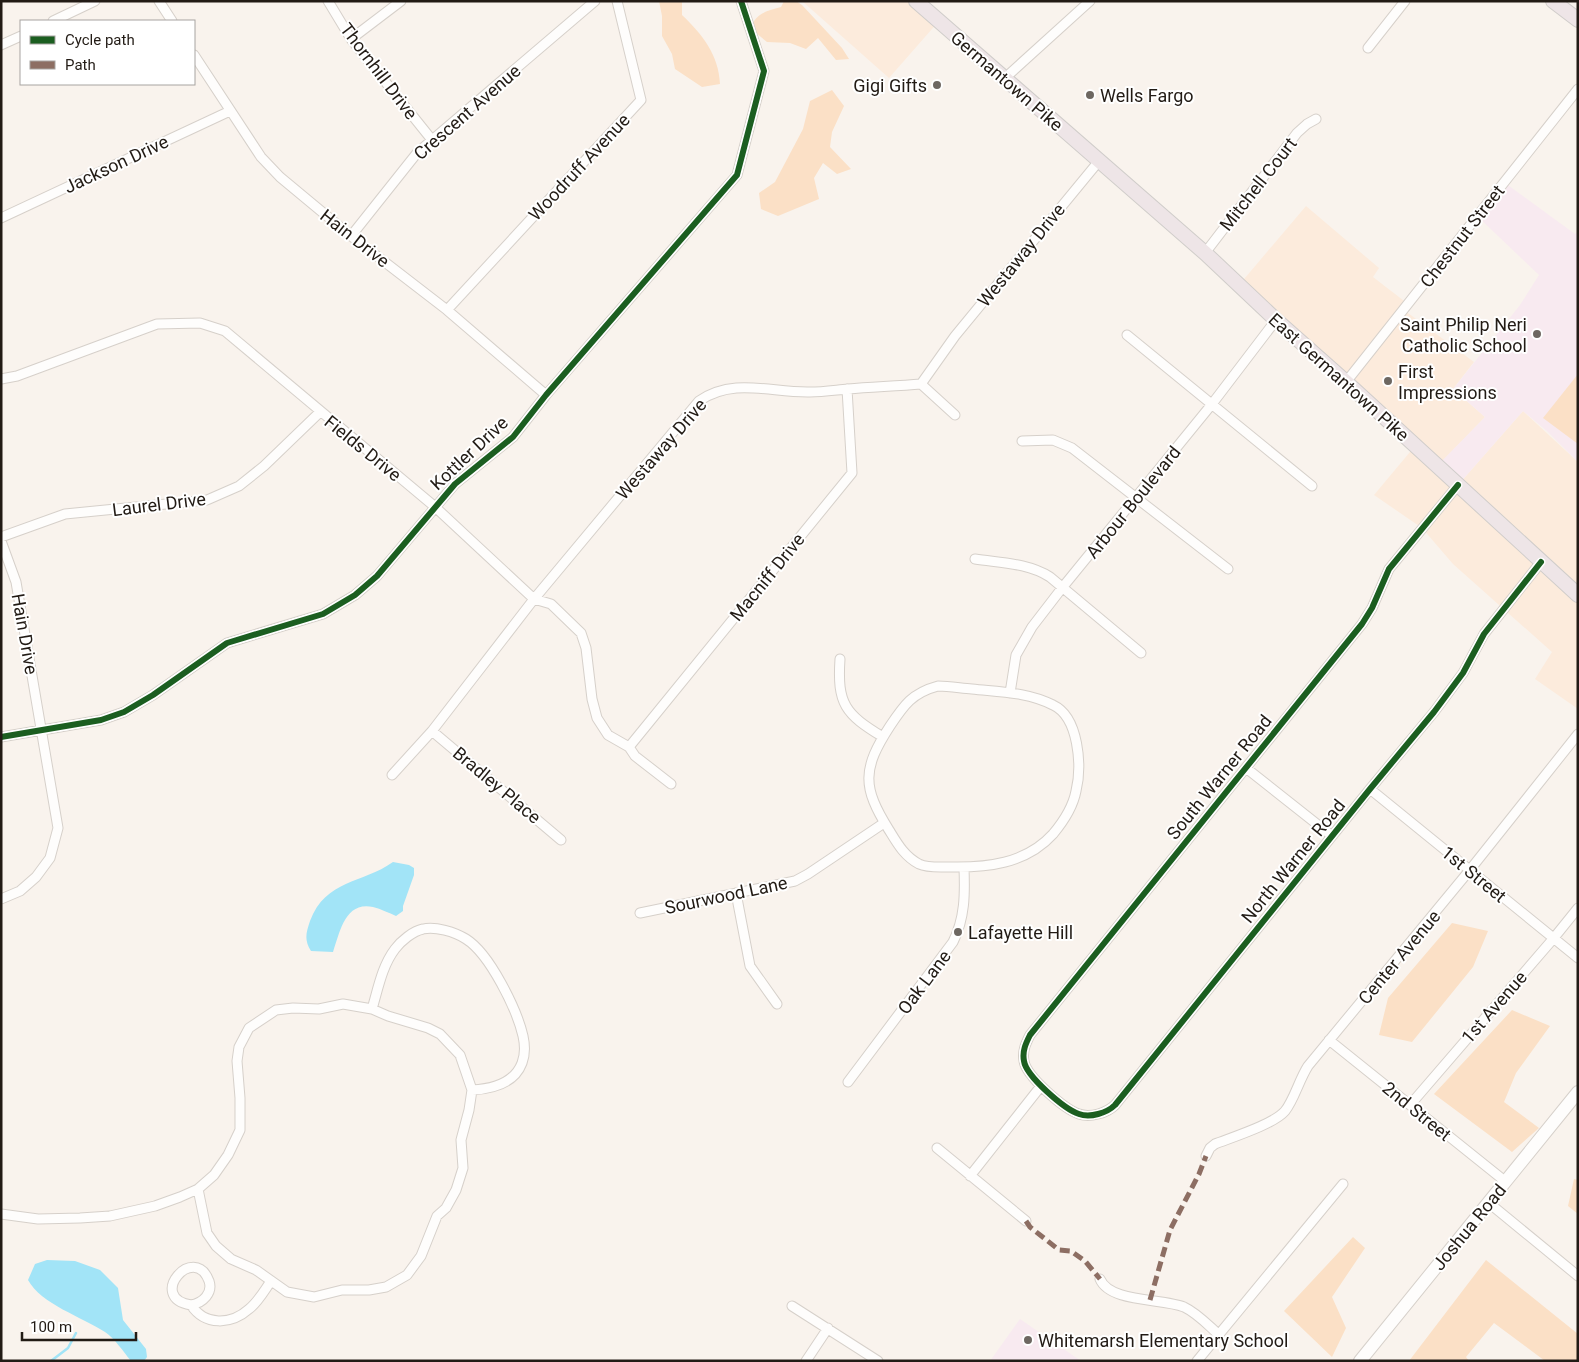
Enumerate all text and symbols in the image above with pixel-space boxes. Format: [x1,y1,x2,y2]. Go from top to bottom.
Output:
street label: Thornhill Drive [336,19,422,123]
legend [20,20,195,85]
street label: Germantown Pike [947,27,1067,135]
text: Cycle path [65,31,135,49]
text: Path [65,56,96,74]
street label: Crescent Avenue [409,60,525,164]
place label: Gigi Gifts [853,75,927,96]
marker: Gigi Gifts [931,79,943,91]
place label: Wells Fargo [1100,85,1194,106]
marker: Wells Fargo [1084,89,1096,101]
street label: Woodruff Avenue [524,109,634,225]
street label: Jackson Drive [61,131,171,197]
street label: Mitchell Court [1215,133,1301,235]
street label: Chestnut Street [1416,181,1509,291]
street label: Westaway Drive [973,199,1069,311]
street label: Hain Drive [316,205,394,271]
street label: East Germantown Pike [1265,309,1413,445]
place label: Saint Philip Neri Catholic School [1400,314,1527,356]
marker: Saint Philip Neri Catholic School [1531,328,1543,340]
place label: First Impressions [1398,361,1497,403]
marker: First Impressions [1382,375,1394,387]
street label: Westaway Drive [611,394,711,504]
street label: Fields Drive [320,411,406,485]
street label: Kottler Drive [426,412,512,494]
street label: Arbour Boulevard [1081,442,1185,562]
street label: Laurel Drive [111,488,207,520]
street label: Macniff Drive [725,529,809,625]
street label: Hain Drive [8,592,42,676]
street label: South Warner Road [1162,711,1276,843]
street label: Bradley Place [449,742,545,828]
street label: North Warner Road [1237,795,1349,927]
street label: 1st Street [1437,842,1511,907]
street label: Sourwood Lane [663,872,789,918]
street label: Center Avenue [1354,906,1444,1008]
place label: Lafayette Hill [968,922,1073,943]
marker: Lafayette Hill [952,926,964,938]
street label: Oak Lane [893,946,955,1018]
street label: 1st Avenue [1457,967,1531,1047]
street label: 2nd Street [1378,1077,1456,1145]
street label: Joshua Road [1428,1180,1510,1274]
scale bar [22,1310,136,1342]
text: 100 m [30,1318,72,1336]
place label: Whitemarsh Elementary School [1038,1330,1288,1351]
marker: Whitemarsh Elementary School [1022,1334,1034,1346]

